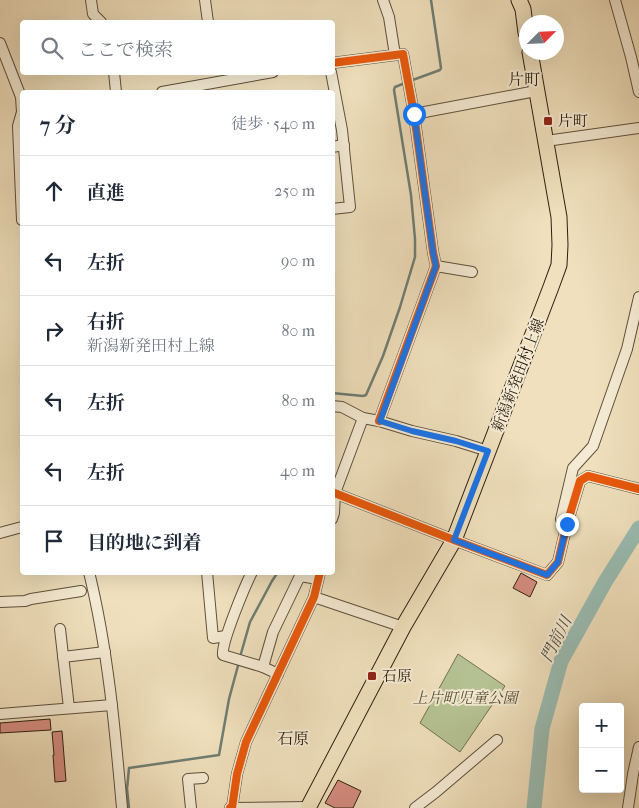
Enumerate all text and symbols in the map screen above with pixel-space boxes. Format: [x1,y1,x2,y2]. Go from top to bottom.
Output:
north arrow [519,15,564,60]
search box [20,20,335,75]
icon: search [38,34,66,62]
text: ここで検索 [78,39,173,61]
district label: 片町 [508,70,540,89]
route start [403,103,426,126]
place label: 片町 [558,112,588,130]
text: 7 分 [40,113,76,137]
text: 徒歩 · 540 m [231,114,315,133]
marker: 片町 [542,115,554,127]
icon: ahead [40,177,68,205]
text: 250 m [274,181,315,200]
text: 直進 [87,182,125,204]
icon: left [40,247,68,275]
text: 90 m [281,251,315,270]
text: 左折 [87,252,125,274]
text: 右折 [87,311,125,333]
street label: 新潟新発田村上線 [488,316,548,434]
icon: right [40,317,68,345]
text: 80 m [281,321,315,340]
text: 新潟新発田村上線 [87,336,215,355]
icon: left [40,387,68,415]
text: 80 m [281,391,315,410]
text: 左折 [87,392,125,414]
icon: left [40,457,68,485]
text: 40 m [280,461,315,480]
text: 左折 [87,462,125,484]
route end [556,513,579,536]
icon: arrive [40,527,68,555]
text: 目的地に到着 [87,532,201,554]
water label: 門前川 [537,612,576,665]
place label: 石原 [382,667,412,685]
marker: 石原 [366,670,378,682]
park label: 上片町児童公園 [412,689,520,707]
map controls [579,703,624,793]
button: + [579,703,624,748]
district label: 石原 [277,729,309,748]
button: − [579,748,624,793]

